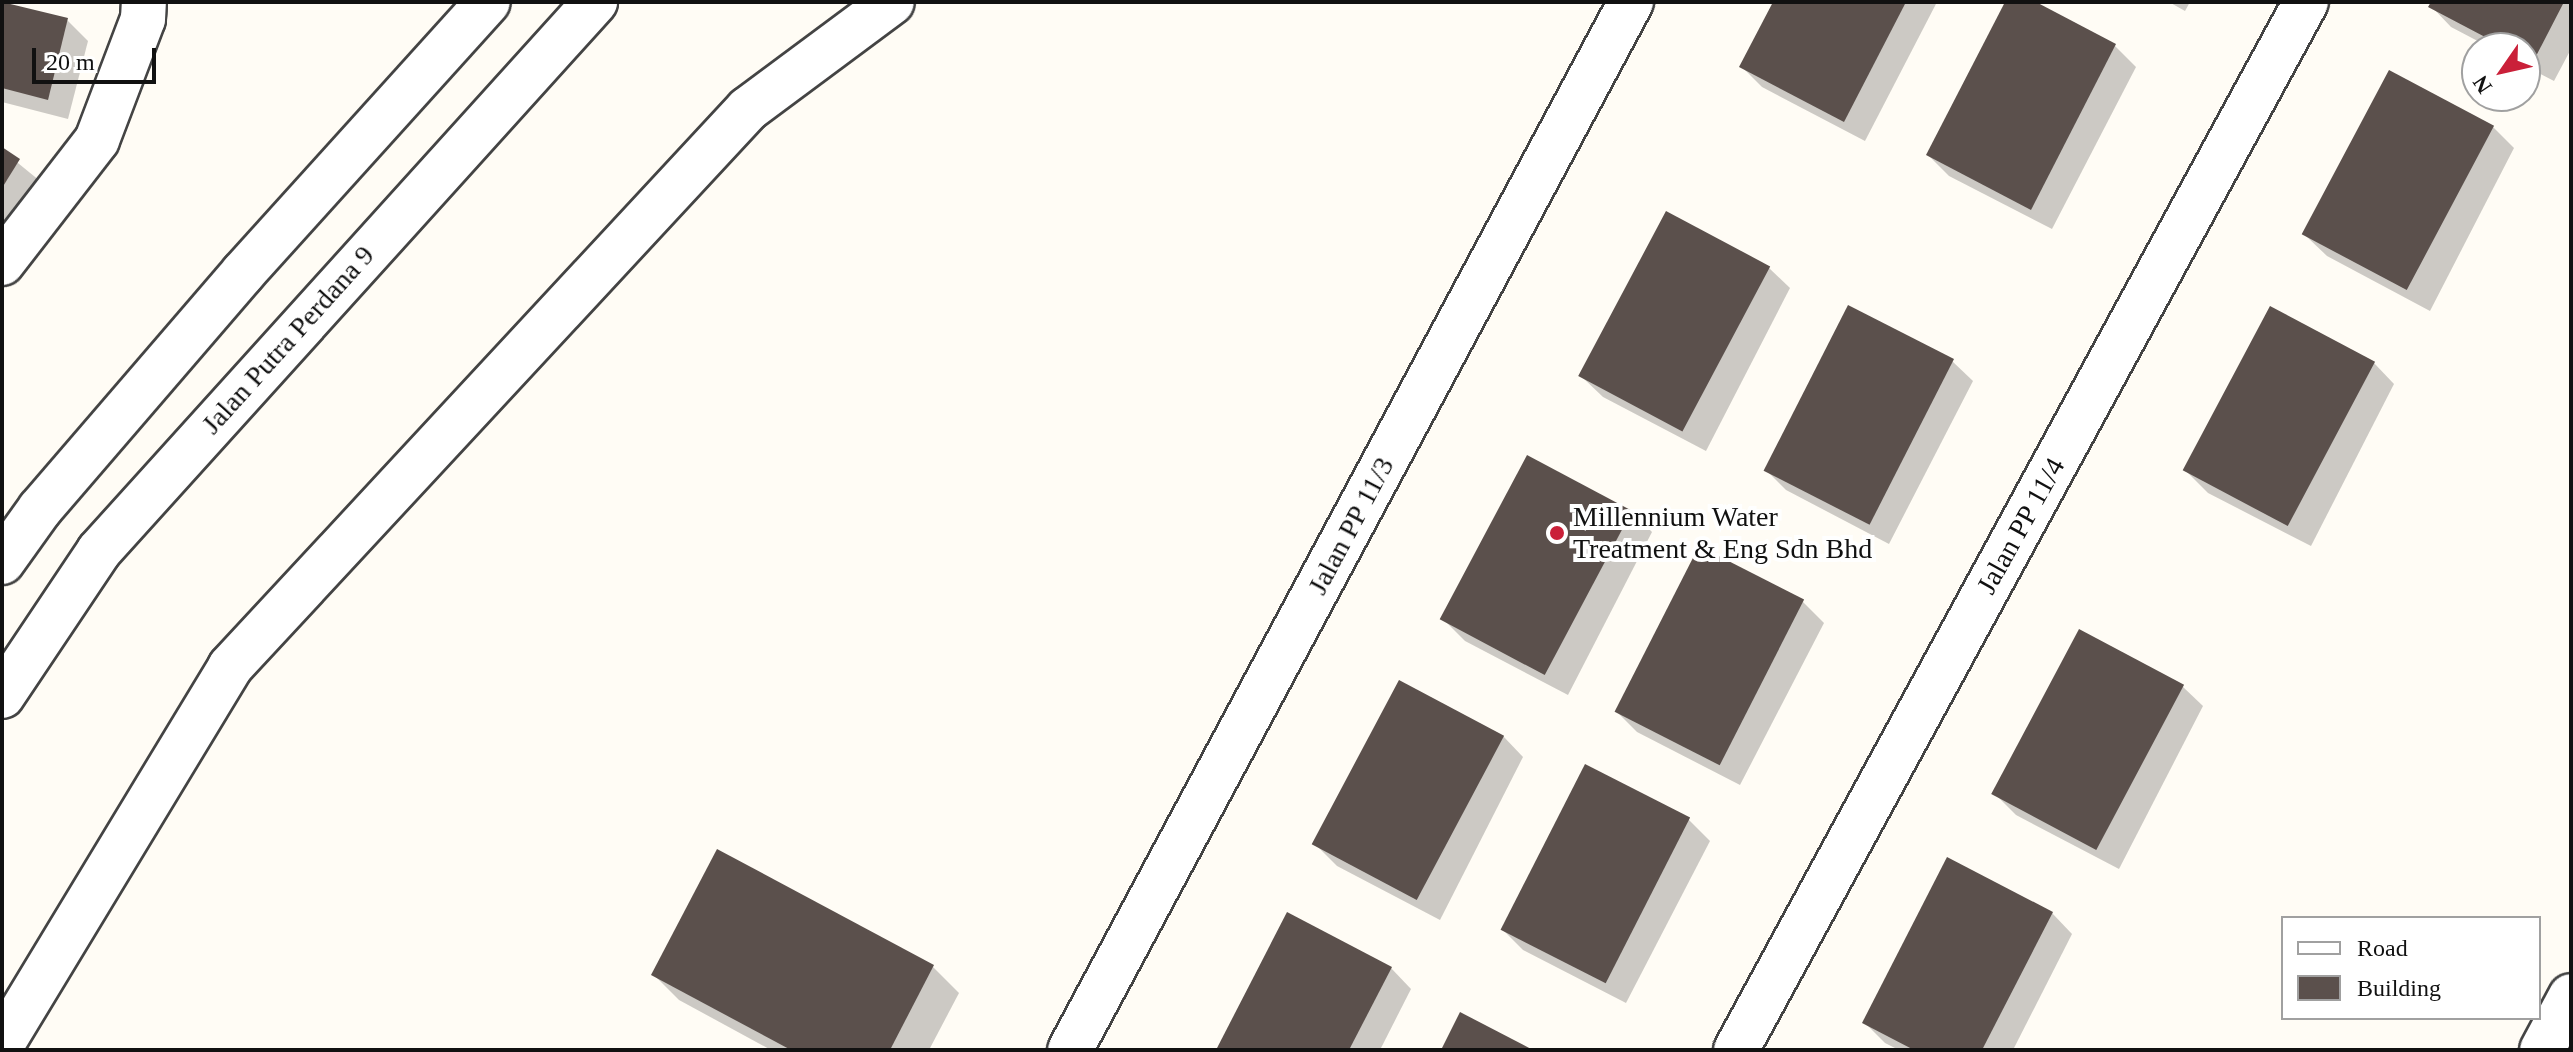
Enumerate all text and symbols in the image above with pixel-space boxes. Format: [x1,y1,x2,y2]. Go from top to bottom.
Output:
scale bar [36,32,160,82]
north arrow [2461,32,2541,112]
text: 20 m [46,49,95,75]
text: N [2468,71,2497,98]
street label: Jalan Putra Perdana 9 [195,239,381,441]
street label: Jalan PP 11/3 [1301,451,1401,601]
street label: Jalan PP 11/4 [1970,452,2072,600]
place label: Millennium Water Treatment & Eng Sdn Bhd [1573,500,1872,566]
marker: Millennium Water Treatment & Eng Sdn Bhd [1548,524,1566,542]
legend [2281,916,2541,1020]
text: Road [2357,935,2408,961]
text: Building [2357,975,2441,1001]

